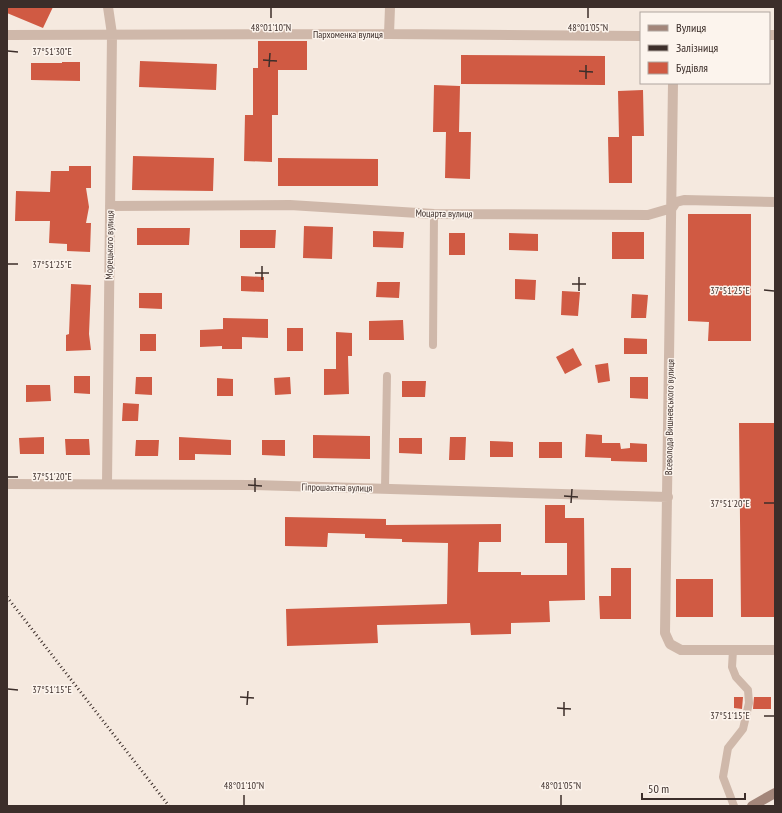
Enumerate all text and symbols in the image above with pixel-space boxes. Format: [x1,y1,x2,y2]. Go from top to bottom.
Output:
legend [640,12,770,84]
text: Вулиця [676,20,706,35]
text: 48°01'10"N [251,21,291,34]
text: 48°01'05"N [568,21,608,34]
street label: Пархоменка вулиця [313,28,383,41]
text: Залізниця [676,40,718,55]
text: 37°51'30"E [32,45,72,58]
text: Будівля [676,60,708,75]
street label: Моцарта вулиця [415,207,473,220]
street label: Морецького вулиця [102,210,117,280]
text: 37°51'25"E [32,258,72,271]
text: 37°51'25"E [710,284,750,297]
street label: Всеволода Вишневського вулиця [662,359,677,475]
text: 37°51'20"E [32,470,72,483]
street label: Гіпрошахтна вулиця [302,480,373,495]
text: 37°51'20"E [710,497,750,510]
text: 37°51'15"E [32,683,72,696]
text: 37°51'15"E [710,709,750,722]
scale bar [642,775,745,801]
text: 48°01'10"N [224,779,264,792]
text: 48°01'05"N [541,779,581,792]
text: 50 m [648,781,669,796]

